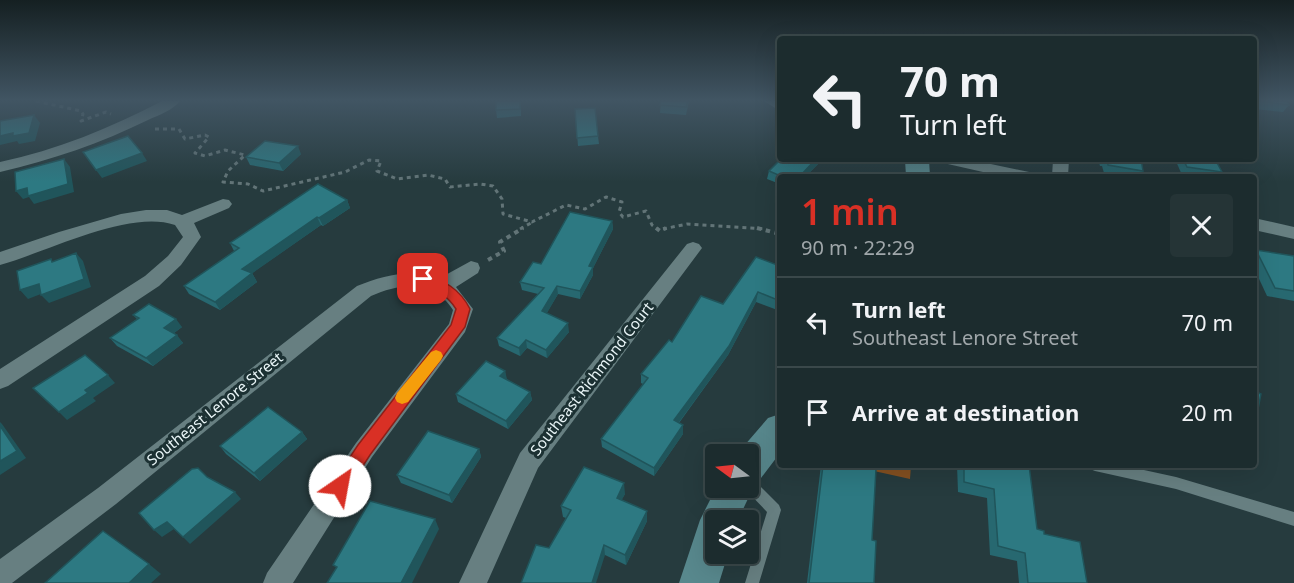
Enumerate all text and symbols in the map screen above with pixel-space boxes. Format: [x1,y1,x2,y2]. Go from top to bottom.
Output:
text: 70 m [900,52,1000,109]
icon: left [801,60,879,138]
text: Turn left [900,106,1006,143]
text: 1 min [801,187,899,236]
button: close [1170,194,1233,257]
text: 90 m · 22:29 [801,234,915,261]
pin [397,253,448,304]
icon: arrive [406,262,439,295]
text: Turn left [852,294,946,324]
street label: Southeast Richmond Court [525,297,658,459]
icon: left [801,306,834,339]
text: 70 m [1182,307,1233,337]
text: Southeast Lenore Street [852,324,1078,351]
street label: Southeast Lenore Street [142,347,287,469]
icon: arrive [801,396,834,429]
text: Arrive at destination [852,397,1079,427]
text: 20 m [1182,397,1233,427]
north arrow [705,444,759,498]
map controls [705,444,759,564]
position arrow [308,454,372,518]
button: layers [705,510,759,564]

